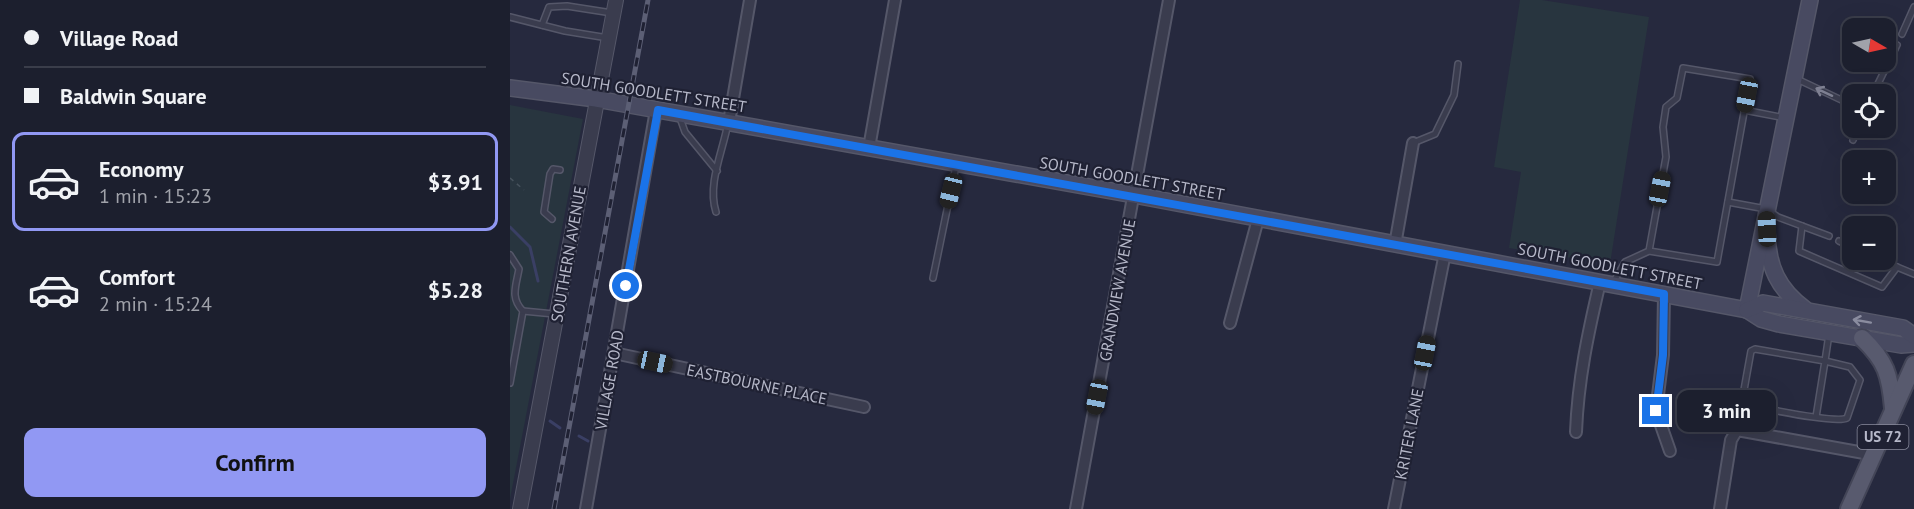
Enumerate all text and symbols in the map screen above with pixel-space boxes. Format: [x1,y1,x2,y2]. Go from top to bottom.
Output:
north arrow [1842,18,1896,72]
map controls [1842,18,1896,270]
text: Village Road [60,24,178,52]
street label: SOUTH GOODLETT STREET [560,67,748,117]
car [1735,76,1759,114]
text: Baldwin Square [60,82,207,110]
button: locate [1842,84,1896,138]
one-way arrow [1816,85,1834,97]
button: + [1842,150,1896,204]
street label: SOUTH GOODLETT STREET [1038,152,1226,204]
icon: car [27,155,81,209]
text: Economy [99,155,183,183]
text: $3.91 [428,168,483,196]
car [1648,170,1672,208]
car [938,171,964,211]
text: 1 min · 15:23 [99,183,212,209]
street label: SOUTHERN AVENUE [546,184,590,324]
car [1757,211,1777,247]
button: − [1842,216,1896,270]
street label: GRANDVIEW AVENUE [1095,217,1139,363]
street label: SOUTH GOODLETT STREET [1516,238,1704,294]
icon: car [27,263,81,317]
text: Comfort [99,263,175,291]
route start [612,272,639,299]
text: $5.28 [428,276,483,304]
text: 2 min · 15:24 [99,291,212,317]
one-way arrow [1852,315,1872,326]
street label: VILLAGE ROAD [590,328,628,433]
car [1413,334,1437,372]
car [636,349,674,375]
street label: EASTBOURNE PLACE [685,359,829,409]
car [1085,378,1109,416]
street label: KRITER LANE [1390,387,1428,481]
callout: 3 min [1677,390,1776,432]
route end [1642,397,1669,424]
text: 3 min [1702,398,1751,424]
road number: US 72 [1858,425,1908,449]
button: Confirm [24,428,486,497]

